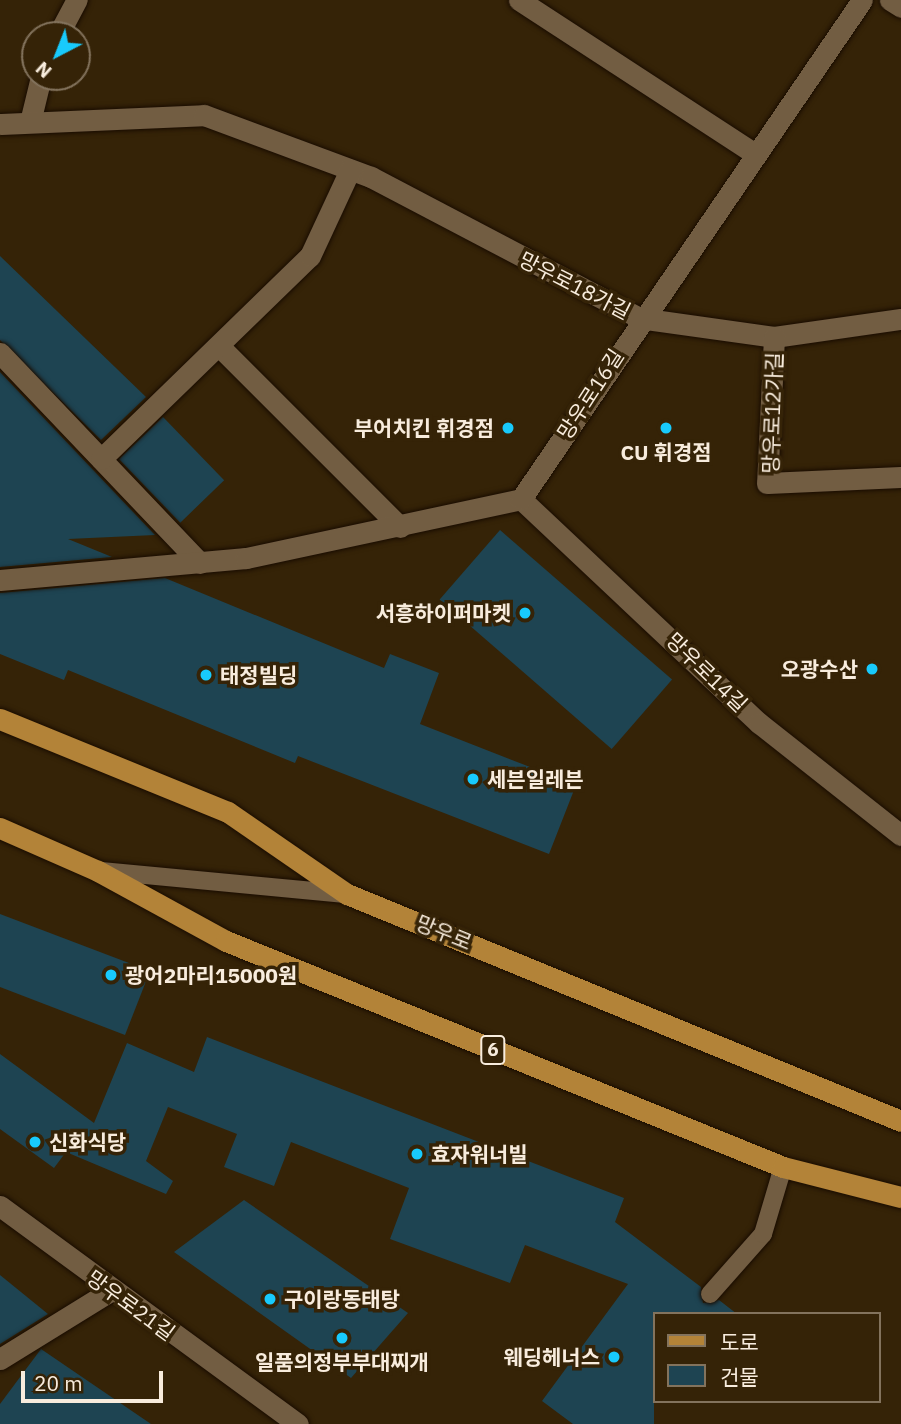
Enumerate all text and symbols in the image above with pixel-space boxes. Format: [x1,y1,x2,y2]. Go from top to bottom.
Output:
north arrow [21,21,91,91]
text: N [30,57,56,84]
street label: 망우로18가길 [515,246,635,324]
street label: 망우로16길 [552,344,628,444]
street label: 망우로12가길 [757,352,787,474]
place label: 부어치킨 휘경점 [354,415,494,441]
marker: 부어치킨 휘경점 [500,420,516,436]
marker: CU 휘경점 [658,420,674,436]
place label: CU 휘경점 [620,439,712,465]
place label: 서흥하이퍼마켓 [376,600,511,626]
marker: 서흥하이퍼마켓 [517,605,533,621]
street label: 망우로14길 [661,627,753,717]
place label: 오광수산 [781,656,858,682]
marker: 오광수산 [864,661,880,677]
place label: 태정빌딩 [220,662,297,688]
marker: 태정빌딩 [198,667,214,683]
place label: 세븐일레븐 [487,766,584,792]
marker: 세븐일레븐 [465,771,481,787]
street label: 망우로 [412,909,476,955]
place label: 광어2마리15000원 [125,962,297,988]
marker: 광어2마리15000원 [103,967,119,983]
road number: 6 [479,1034,507,1066]
place label: 신화식당 [49,1129,126,1155]
marker: 신화식당 [27,1134,43,1150]
place label: 효자워너빌 [431,1141,528,1167]
marker: 효자워너빌 [409,1146,425,1162]
street label: 망우로21길 [82,1265,180,1345]
place label: 구이랑동태탕 [284,1286,400,1312]
marker: 구이랑동태탕 [262,1291,278,1307]
legend [652,1312,880,1403]
text: 도로 [720,1328,759,1356]
marker: 일품의정부부대찌개 [334,1330,350,1346]
place label: 웨딩헤너스 [503,1344,600,1370]
place label: 일품의정부부대찌개 [255,1349,429,1375]
marker: 웨딩헤너스 [606,1349,622,1365]
scale bar [24,1358,166,1402]
text: 건물 [720,1363,759,1391]
text: 20 m [34,1369,83,1397]

